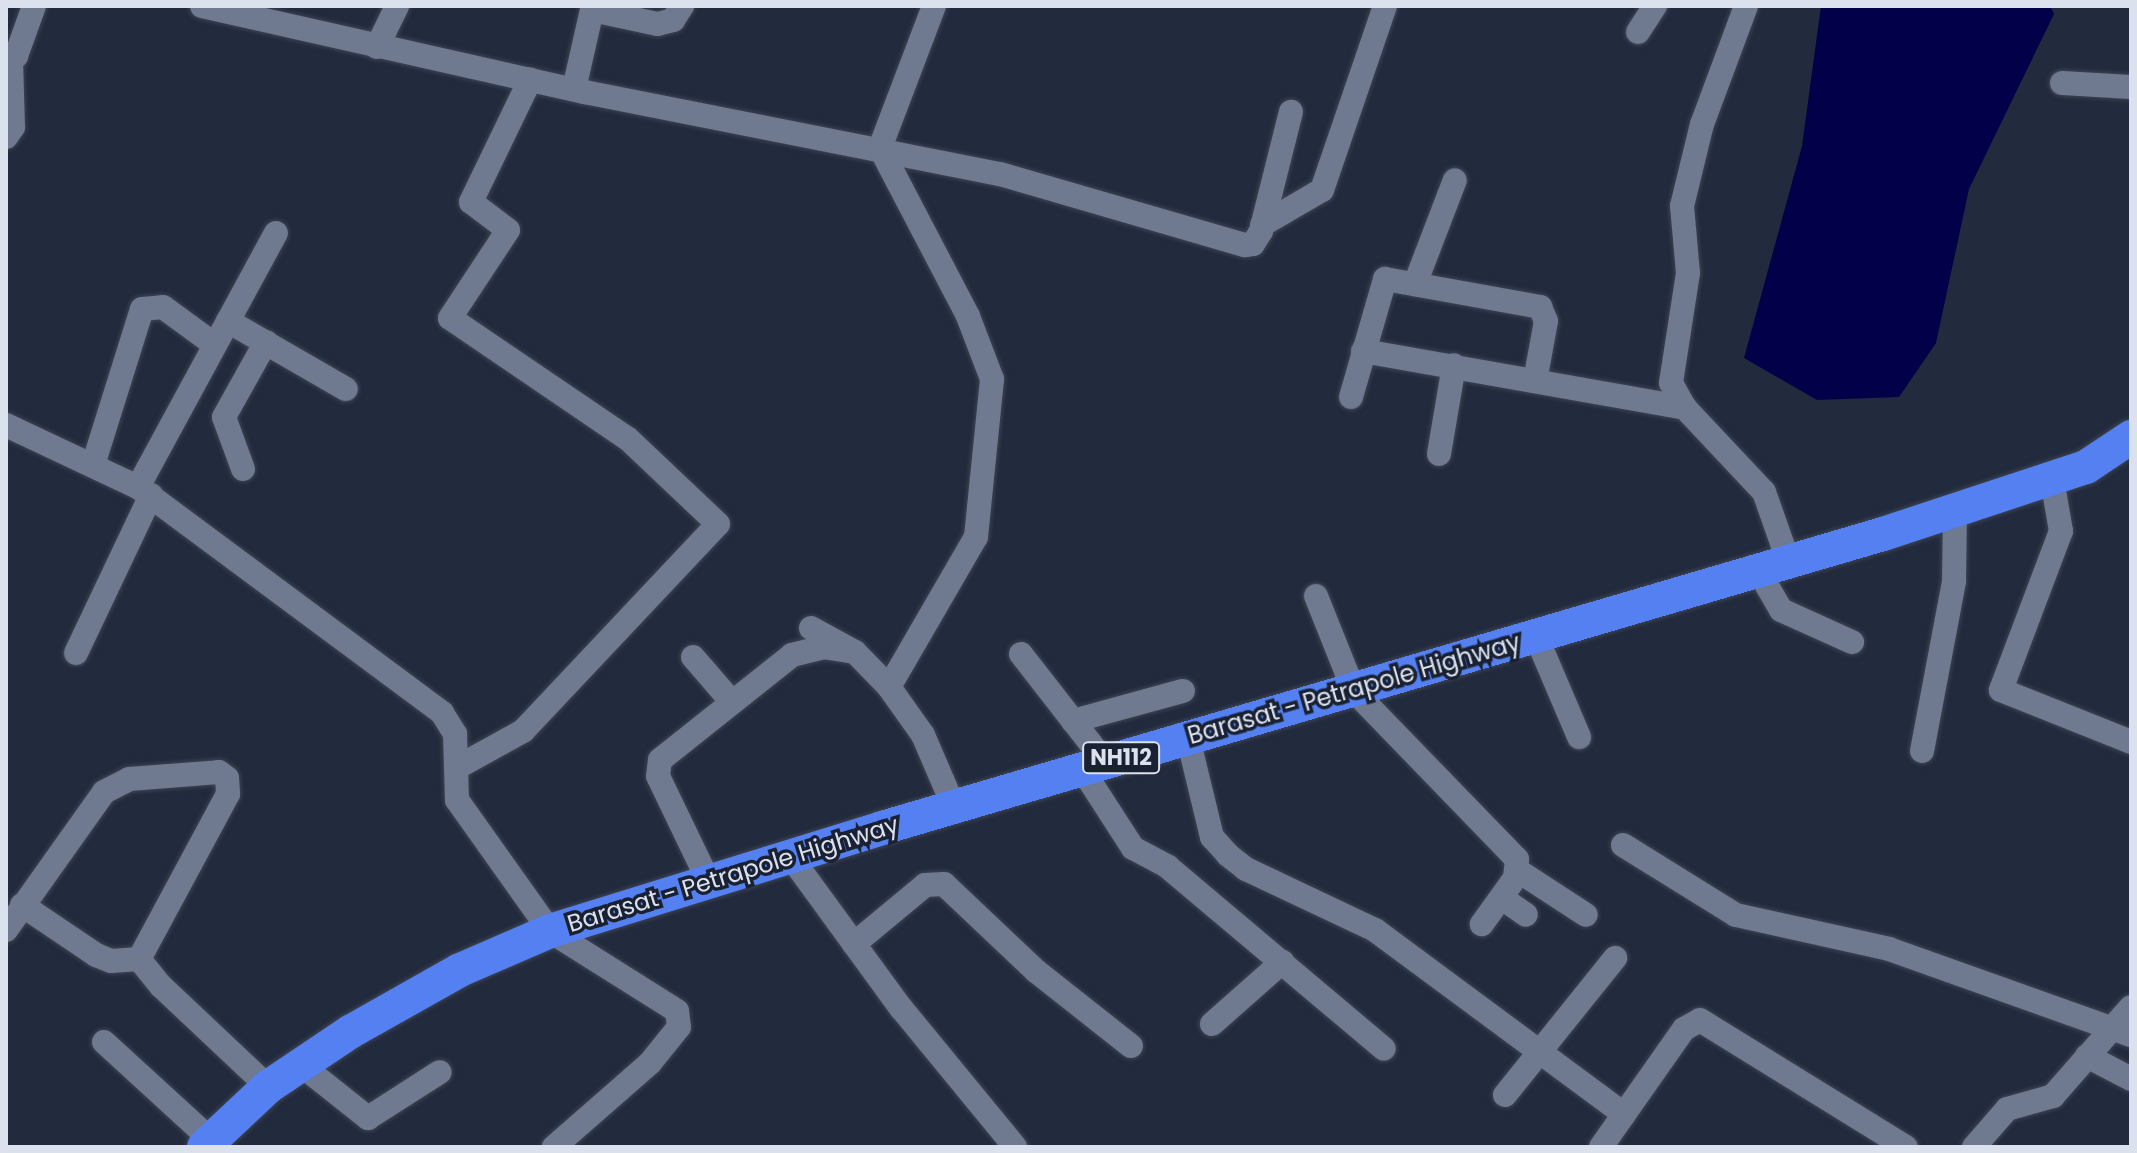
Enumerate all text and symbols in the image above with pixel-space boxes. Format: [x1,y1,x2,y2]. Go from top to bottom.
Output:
street label: Barasat - Petrapole Highway [1184,628,1524,750]
road number: NH112 [1081,740,1161,776]
street label: Barasat - Petrapole Highway [564,810,902,938]

